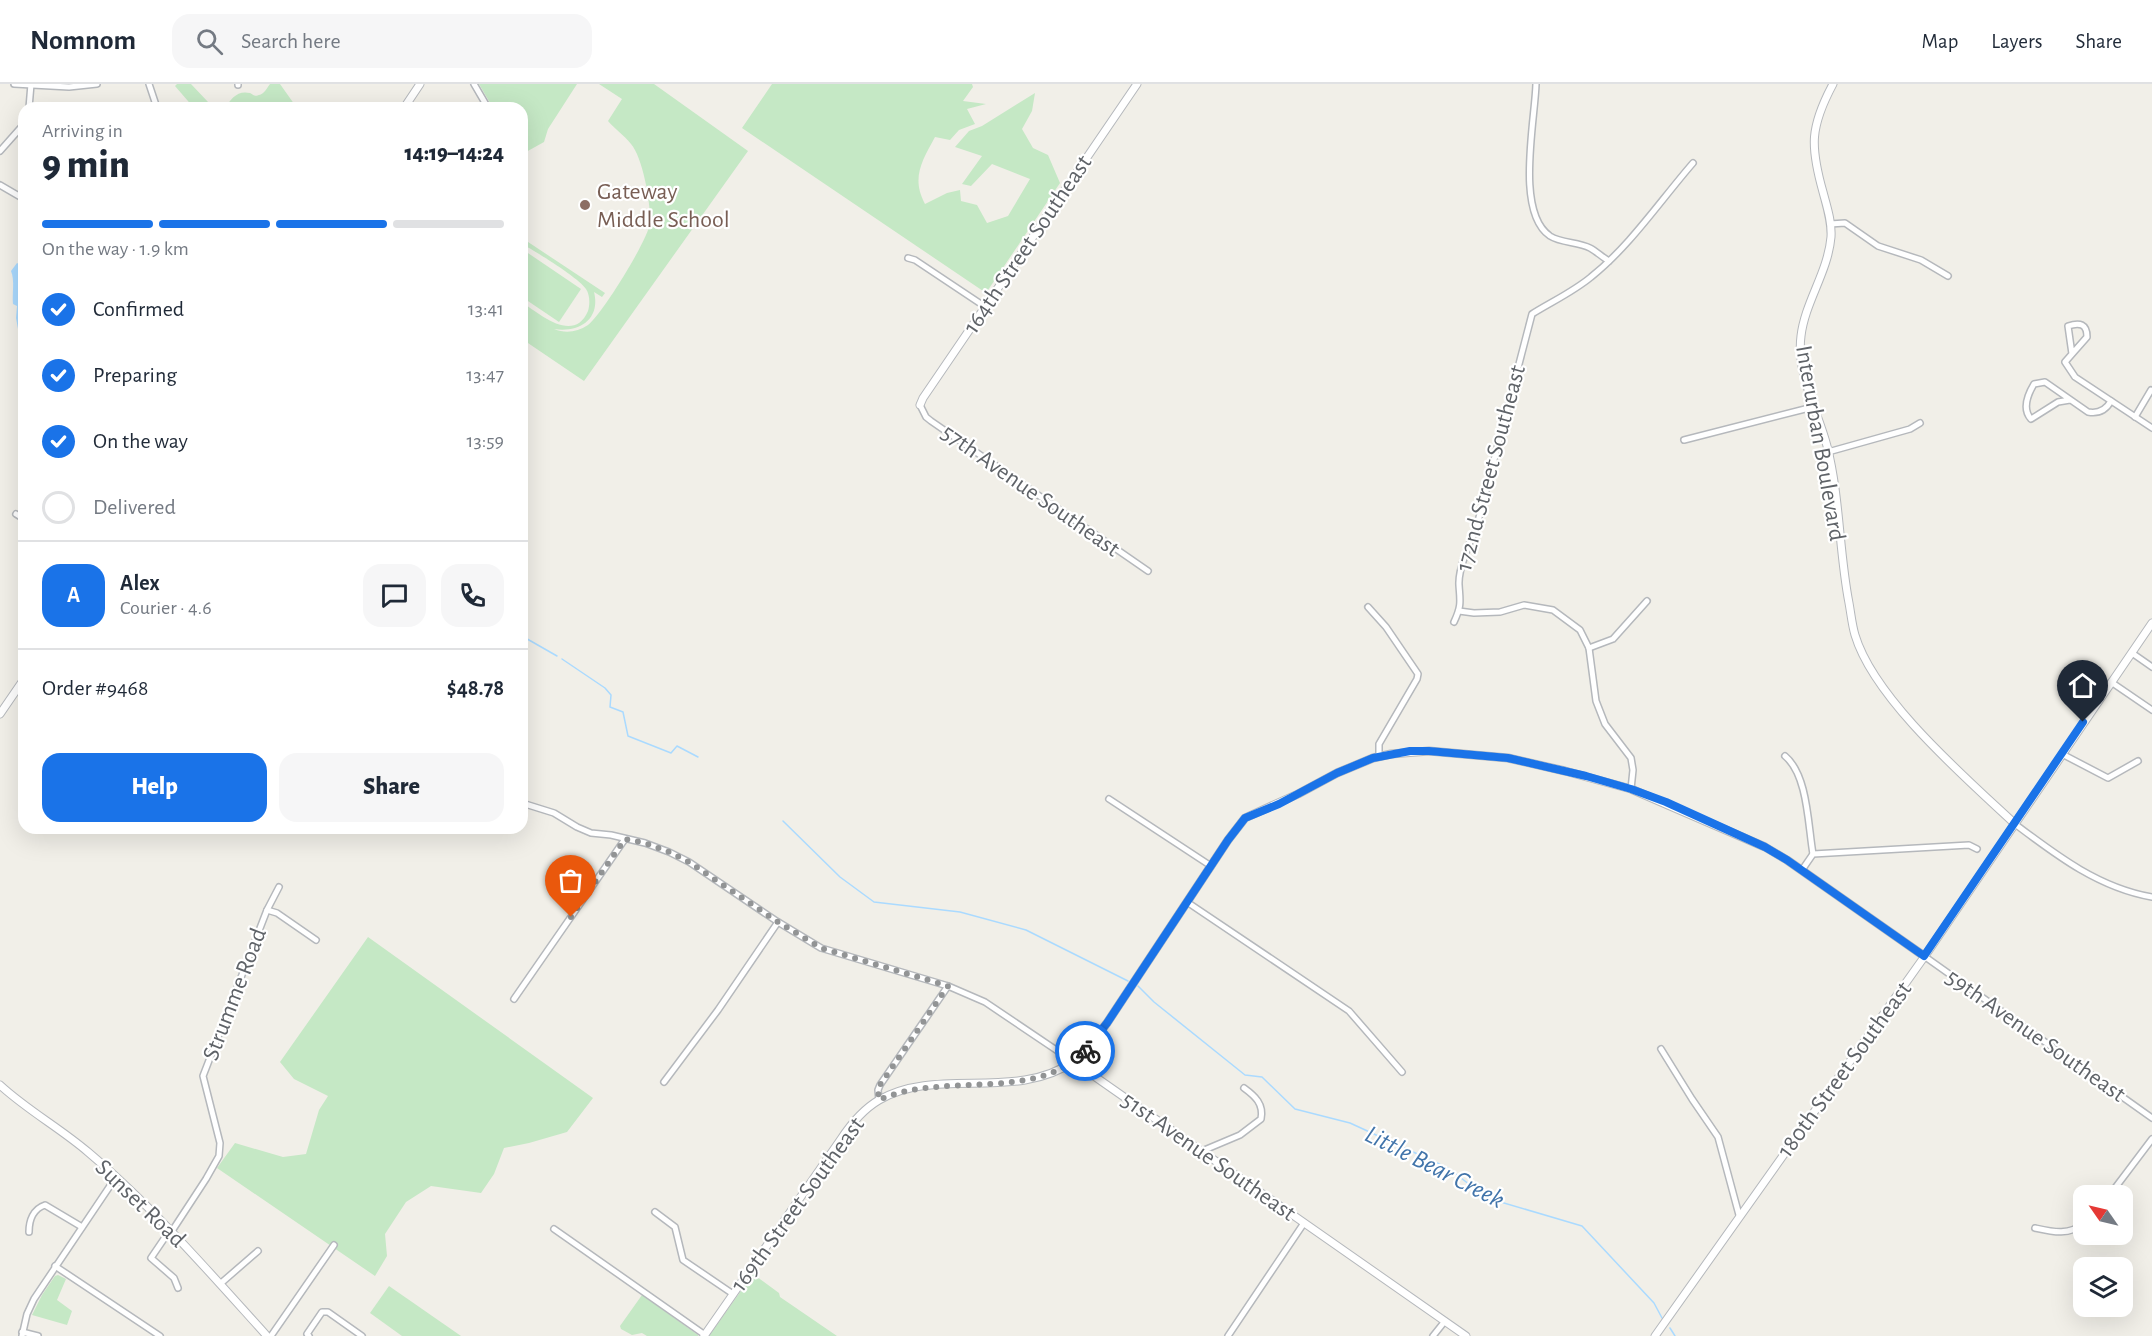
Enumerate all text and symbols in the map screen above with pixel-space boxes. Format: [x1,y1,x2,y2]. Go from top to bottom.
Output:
search box [172,14,592,68]
icon: search [193,25,226,58]
text: Nomnom [30,27,136,55]
text: Search here [241,30,341,52]
text: Map [1922,31,1958,52]
text: Layers [1991,31,2042,52]
text: Share [2075,31,2122,52]
text: Arriving in [42,121,123,141]
text: 14:19–14:24 [404,142,504,164]
text: 9 min [42,146,130,185]
street label: 164th Street Southeast [959,151,1096,338]
place label: Gateway Middle School [597,180,730,232]
marker: Gateway Middle School [578,198,592,212]
text: On the way · 1.9 km [42,239,189,259]
icon: check [42,293,75,326]
text: Confirmed [93,298,184,320]
text: 13:41 [468,299,504,319]
street label: Interurban Boulevard [1791,343,1849,543]
icon: check [42,359,75,392]
street label: 172nd Street Southeast [1452,362,1530,574]
text: Preparing [93,364,177,386]
text: 13:47 [466,365,504,385]
street label: 57th Avenue Southeast [937,420,1124,562]
icon: check [42,425,75,458]
text: On the way [93,430,188,452]
text: 13:59 [467,431,504,451]
text: Delivered [93,496,176,518]
button: chat [363,564,426,627]
button: phone [441,564,504,627]
text: Alex [120,572,160,594]
text: A [67,584,80,606]
text: Courier · 4.6 [120,598,212,618]
pin [2057,660,2108,722]
icon: home [2066,669,2099,702]
text: Order #9468 [42,677,148,699]
text: $48.78 [447,677,504,699]
button: Help [42,753,267,822]
button: Share [279,753,504,822]
pin [545,855,596,917]
icon: bag [554,864,587,897]
street label: Strumme Road [199,925,271,1064]
street label: 59th Avenue Southeast [1941,965,2130,1107]
street label: 180th Street Southeast [1773,977,1917,1162]
courier [1055,1021,1115,1081]
icon: bike [1069,1035,1102,1068]
street label: 51st Avenue Southeast [1117,1088,1300,1226]
street label: 169th Street Southeast [727,1113,869,1296]
water label: Little Bear Creek [1361,1121,1508,1213]
street label: Sunset Road [91,1155,190,1252]
north arrow [2073,1185,2133,1245]
map controls [2073,1185,2133,1317]
button: layers [2073,1257,2133,1317]

